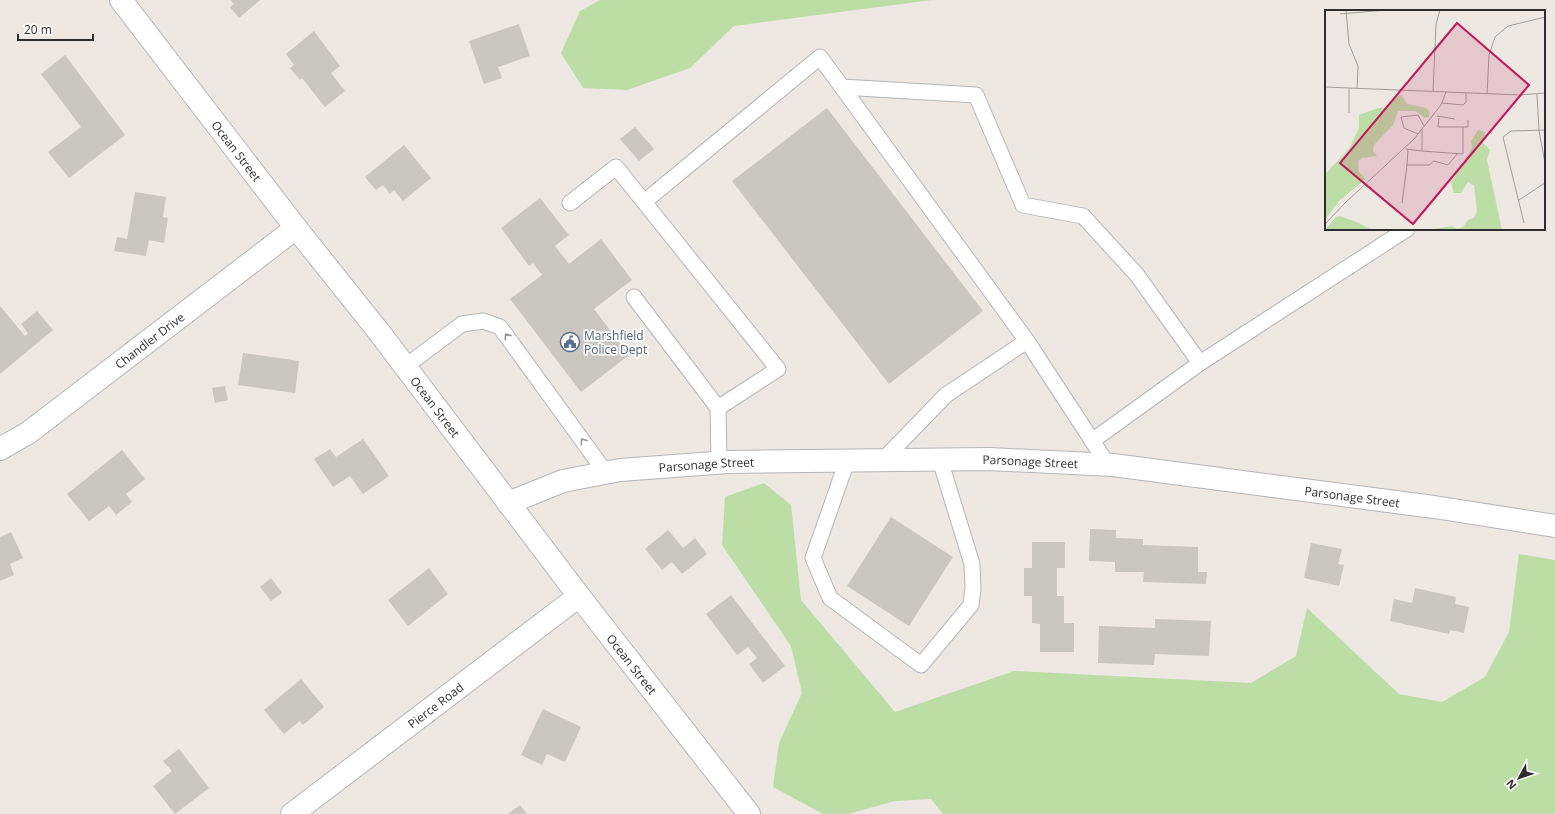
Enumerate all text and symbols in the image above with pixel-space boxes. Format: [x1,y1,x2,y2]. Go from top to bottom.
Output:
inset map [1325,10,1545,230]
scale bar [18,16,93,42]
text: 20 m [24,21,52,38]
street label: Ocean Street [208,117,266,185]
street label: Chandler Drive [111,308,188,372]
place label: Marshfield Police Dept [584,327,647,358]
public building icon: Marshfield Police Dept [559,331,581,353]
one-way arrow [504,333,512,340]
street label: Ocean Street [407,372,464,441]
one-way arrow [581,439,588,446]
street label: Parsonage Street [982,450,1079,472]
street label: Parsonage Street [658,453,754,476]
street label: Parsonage Street [1304,482,1401,511]
street label: Ocean Street [603,630,661,698]
street label: Pierce Road [404,678,467,732]
north arrow [1499,758,1539,798]
text: N [1502,776,1520,793]

